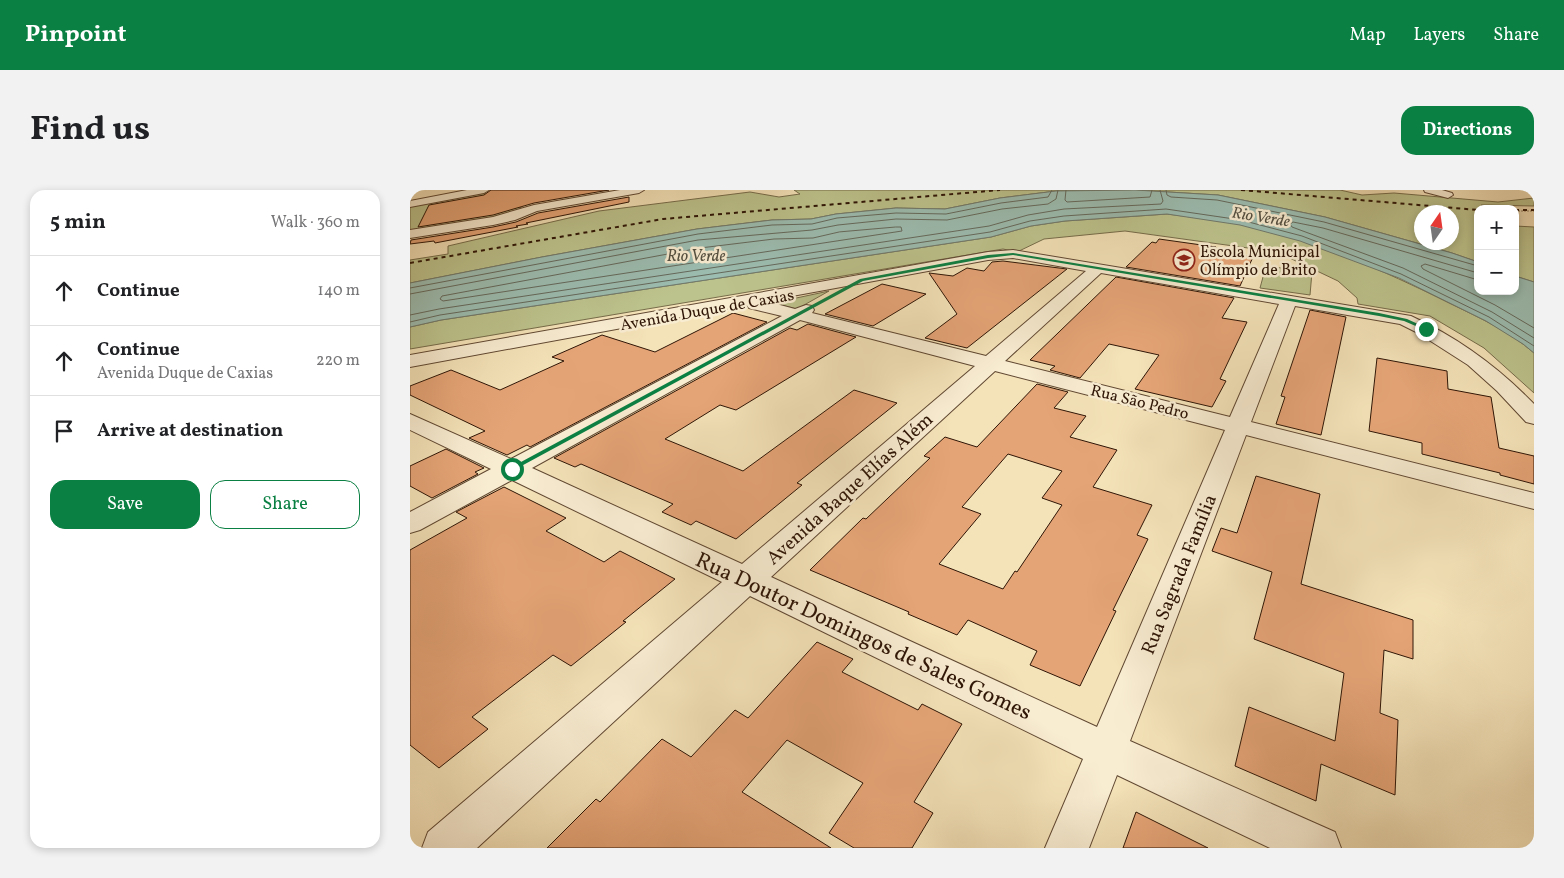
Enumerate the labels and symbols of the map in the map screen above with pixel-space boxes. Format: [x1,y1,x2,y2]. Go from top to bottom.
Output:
water label: Rio Verde [1230,203,1291,233]
north arrow [1414,205,1459,250]
place label: Escola Municipal Olímpio de Brito [1200,242,1320,282]
water label: Rio Verde [667,246,725,268]
school or university icon: Escola Municipal Olímpio de Brito [1172,248,1196,272]
street label: Avenida Duque de Caxias [619,285,796,337]
route end [1415,318,1438,341]
street label: Rua São Pedro [1088,380,1191,426]
street label: Avenida Baque Elías Além [761,407,940,572]
route start [501,458,524,481]
street label: Rua Sagrada Família [1136,491,1224,659]
street label: Rua Doutor Domingos de Sales Gomes [690,545,1036,729]

